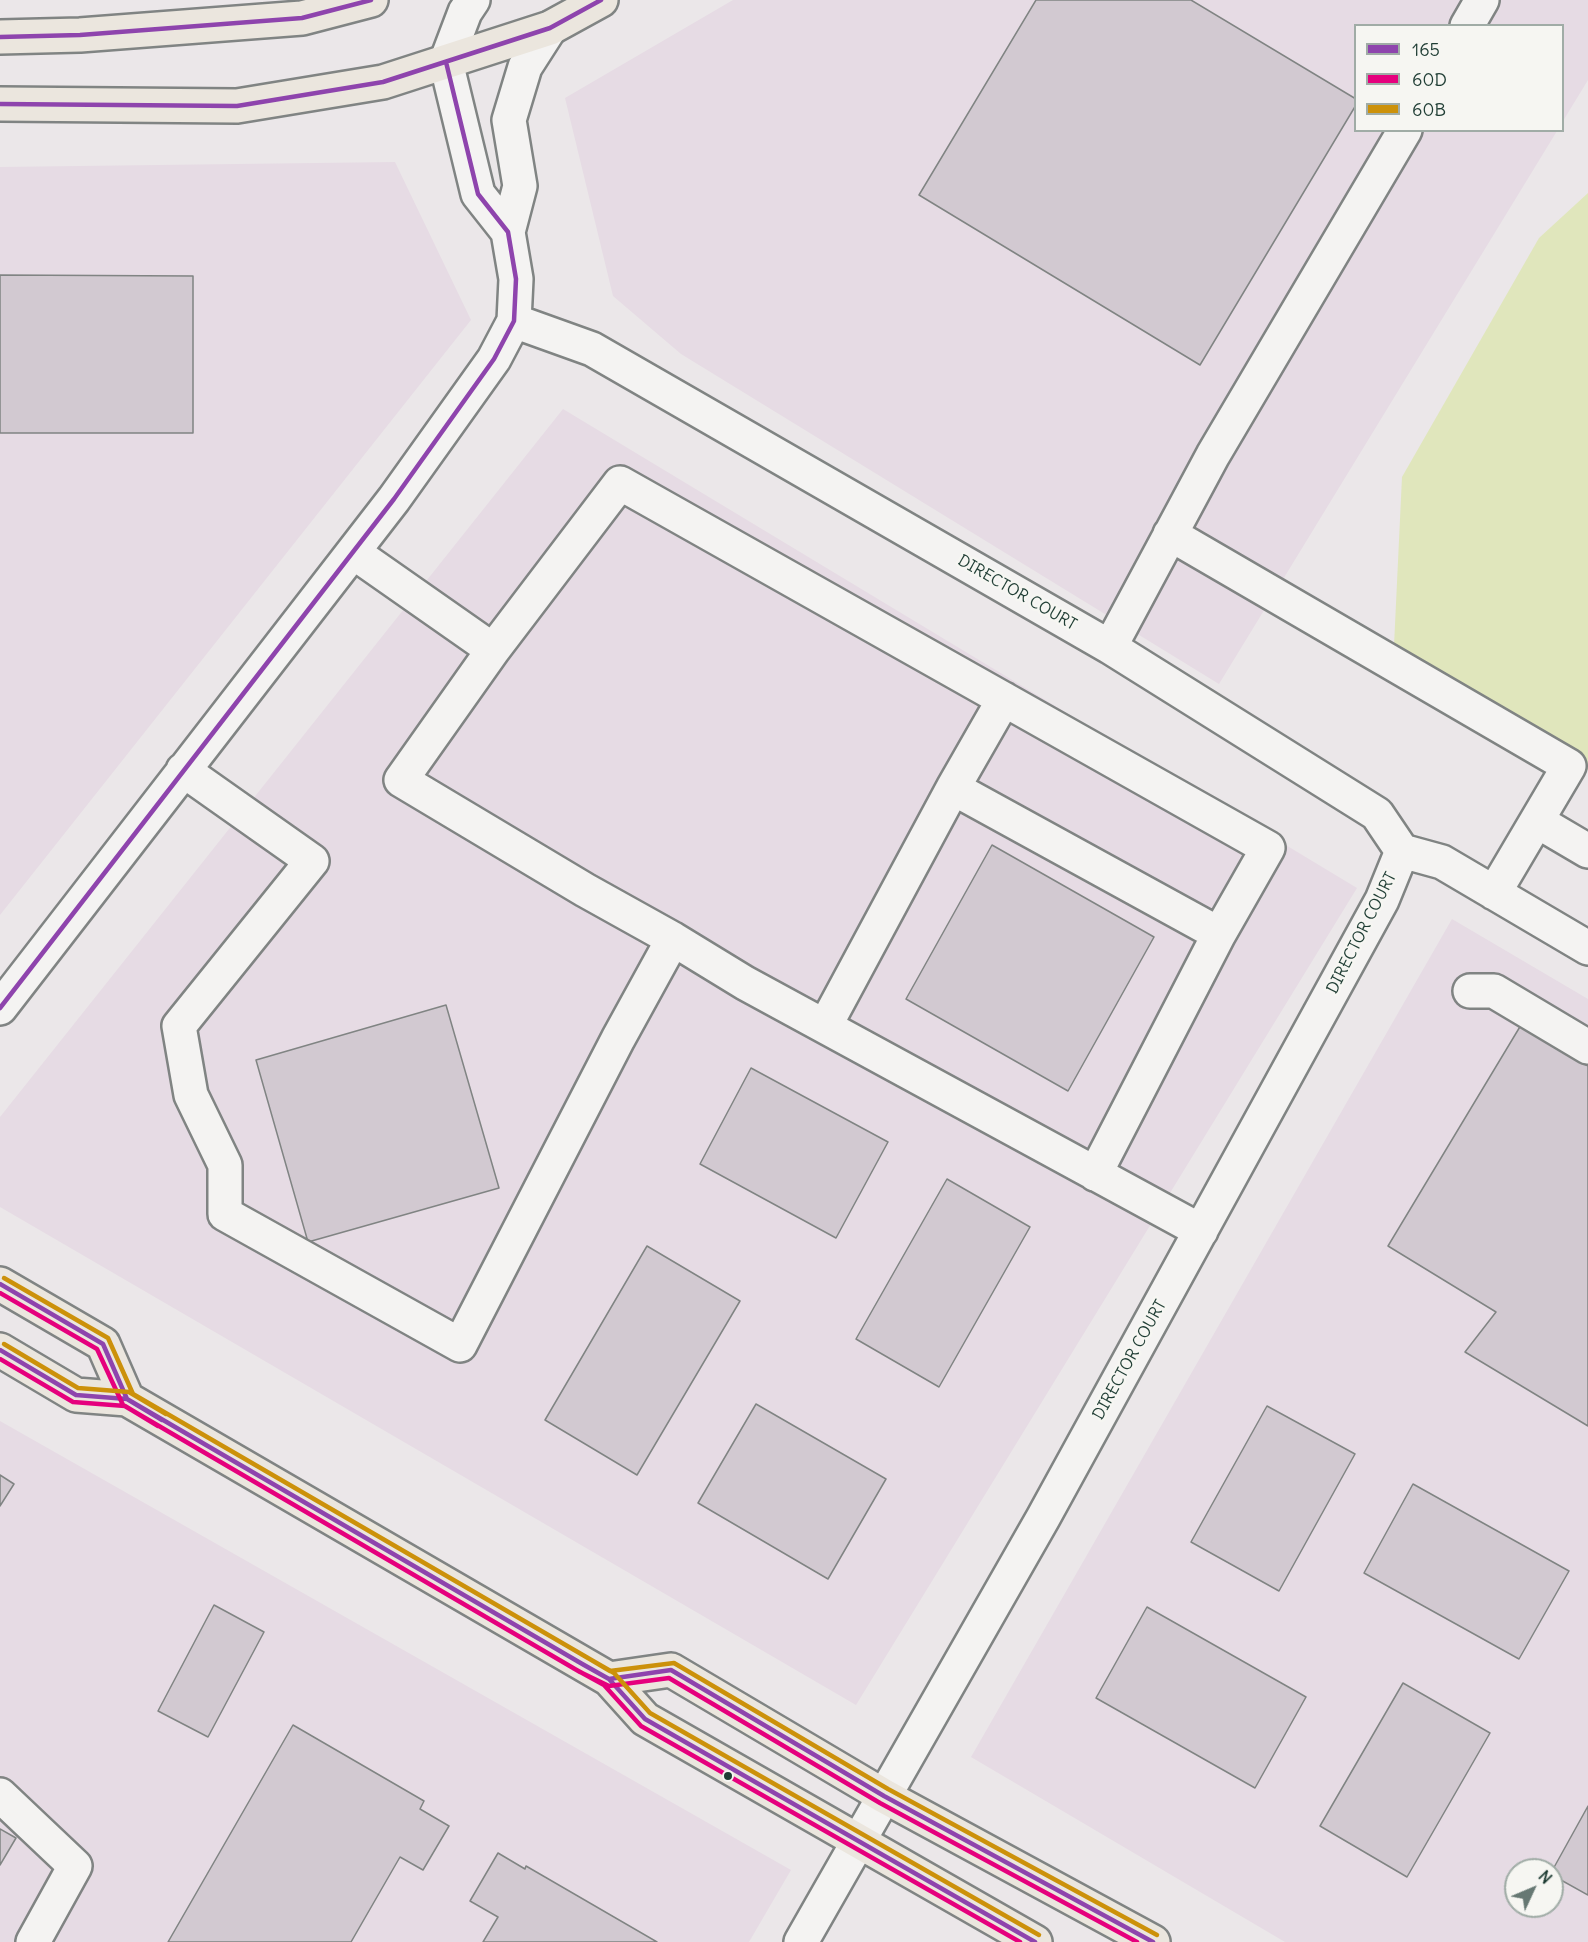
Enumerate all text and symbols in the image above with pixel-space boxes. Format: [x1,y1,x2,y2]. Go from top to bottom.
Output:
legend [1354,24,1564,132]
text: 165 [1412,38,1440,61]
text: 60D [1412,68,1447,91]
text: 60B [1412,98,1446,121]
street label: DIRECTOR COURT [954,551,1080,635]
street label: DIRECTOR COURT [1323,869,1401,997]
street label: DIRECTOR COURT [1089,1297,1171,1423]
unlabelled marker [722,1770,734,1782]
north arrow [1504,1858,1564,1918]
text: N [1534,1866,1557,1888]

